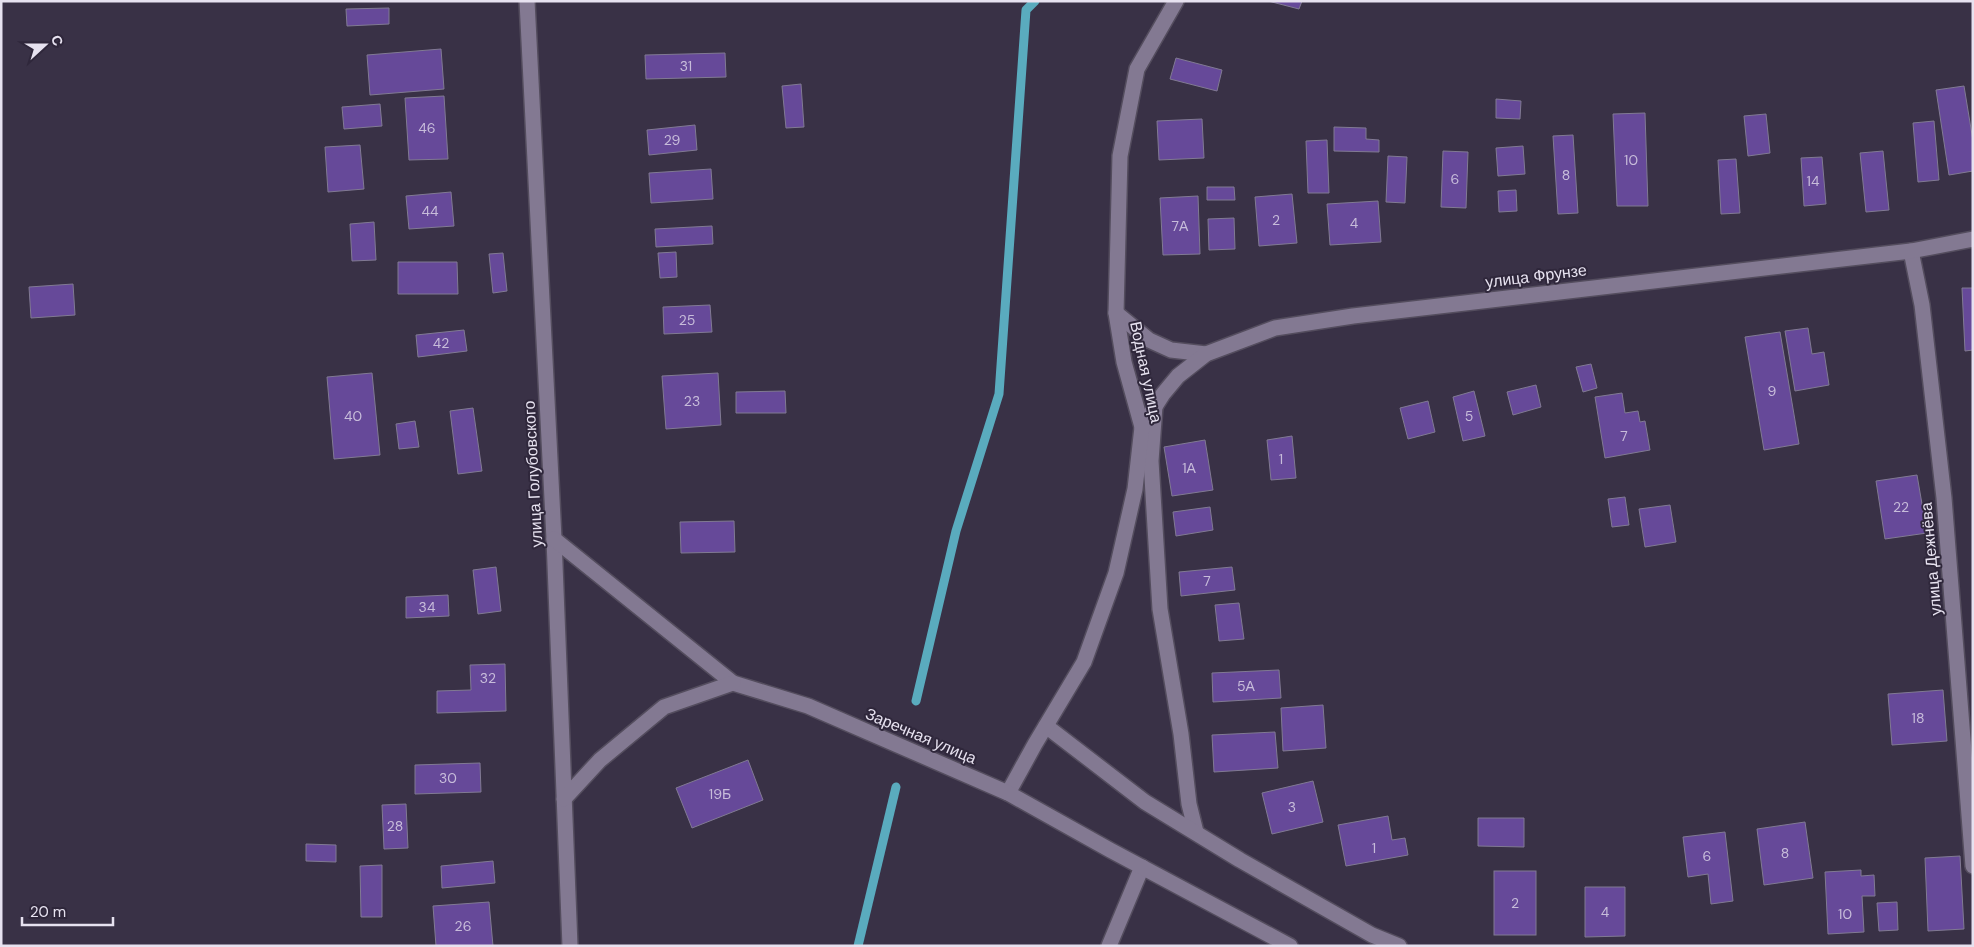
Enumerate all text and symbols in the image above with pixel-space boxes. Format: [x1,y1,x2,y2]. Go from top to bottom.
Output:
north arrow [20,20,70,70]
text: С [47,32,67,48]
house number: 31 [680,57,692,75]
house number: 46 [418,119,436,137]
house number: 29 [664,131,681,149]
house number: 10 [1624,151,1638,169]
house number: 8 [1562,166,1570,184]
house number: 6 [1451,170,1459,188]
house number: 14 [1807,172,1820,190]
house number: 44 [422,202,439,220]
house number: 2 [1272,211,1280,229]
house number: 4 [1350,214,1359,232]
house number: 7А [1172,217,1189,235]
street label: улица Фрунзе [1484,259,1588,293]
house number: 25 [679,311,695,329]
street label: Водная улица [1125,319,1167,425]
house number: 42 [433,334,449,352]
house number: 9 [1768,382,1777,400]
house number: 23 [684,392,700,410]
street label: улица Голубовского [519,400,547,548]
house number: 40 [344,407,362,425]
house number: 5 [1465,407,1473,425]
house number: 7 [1620,427,1628,445]
house number: 1 [1279,450,1283,468]
house number: 1А [1182,459,1197,477]
house number: 22 [1893,498,1909,516]
street label: улица Дежнёва [1916,501,1946,616]
house number: 7 [1203,572,1211,590]
house number: 34 [419,598,436,616]
house number: 32 [480,669,496,687]
house number: 5А [1237,677,1256,695]
street label: Заречная улица [862,703,980,769]
house number: 18 [1912,709,1924,727]
house number: 30 [439,769,457,787]
house number: 19Б [709,785,731,803]
house number: 3 [1288,798,1296,816]
house number: 28 [387,817,403,835]
house number: 1 [1372,839,1376,857]
house number: 8 [1781,844,1789,862]
house number: 6 [1703,847,1711,865]
scale bar [22,894,114,926]
house number: 2 [1511,894,1519,912]
text: 20 m [30,902,66,922]
house number: 4 [1601,903,1610,921]
house number: 10 [1838,905,1852,923]
house number: 26 [455,917,471,935]

